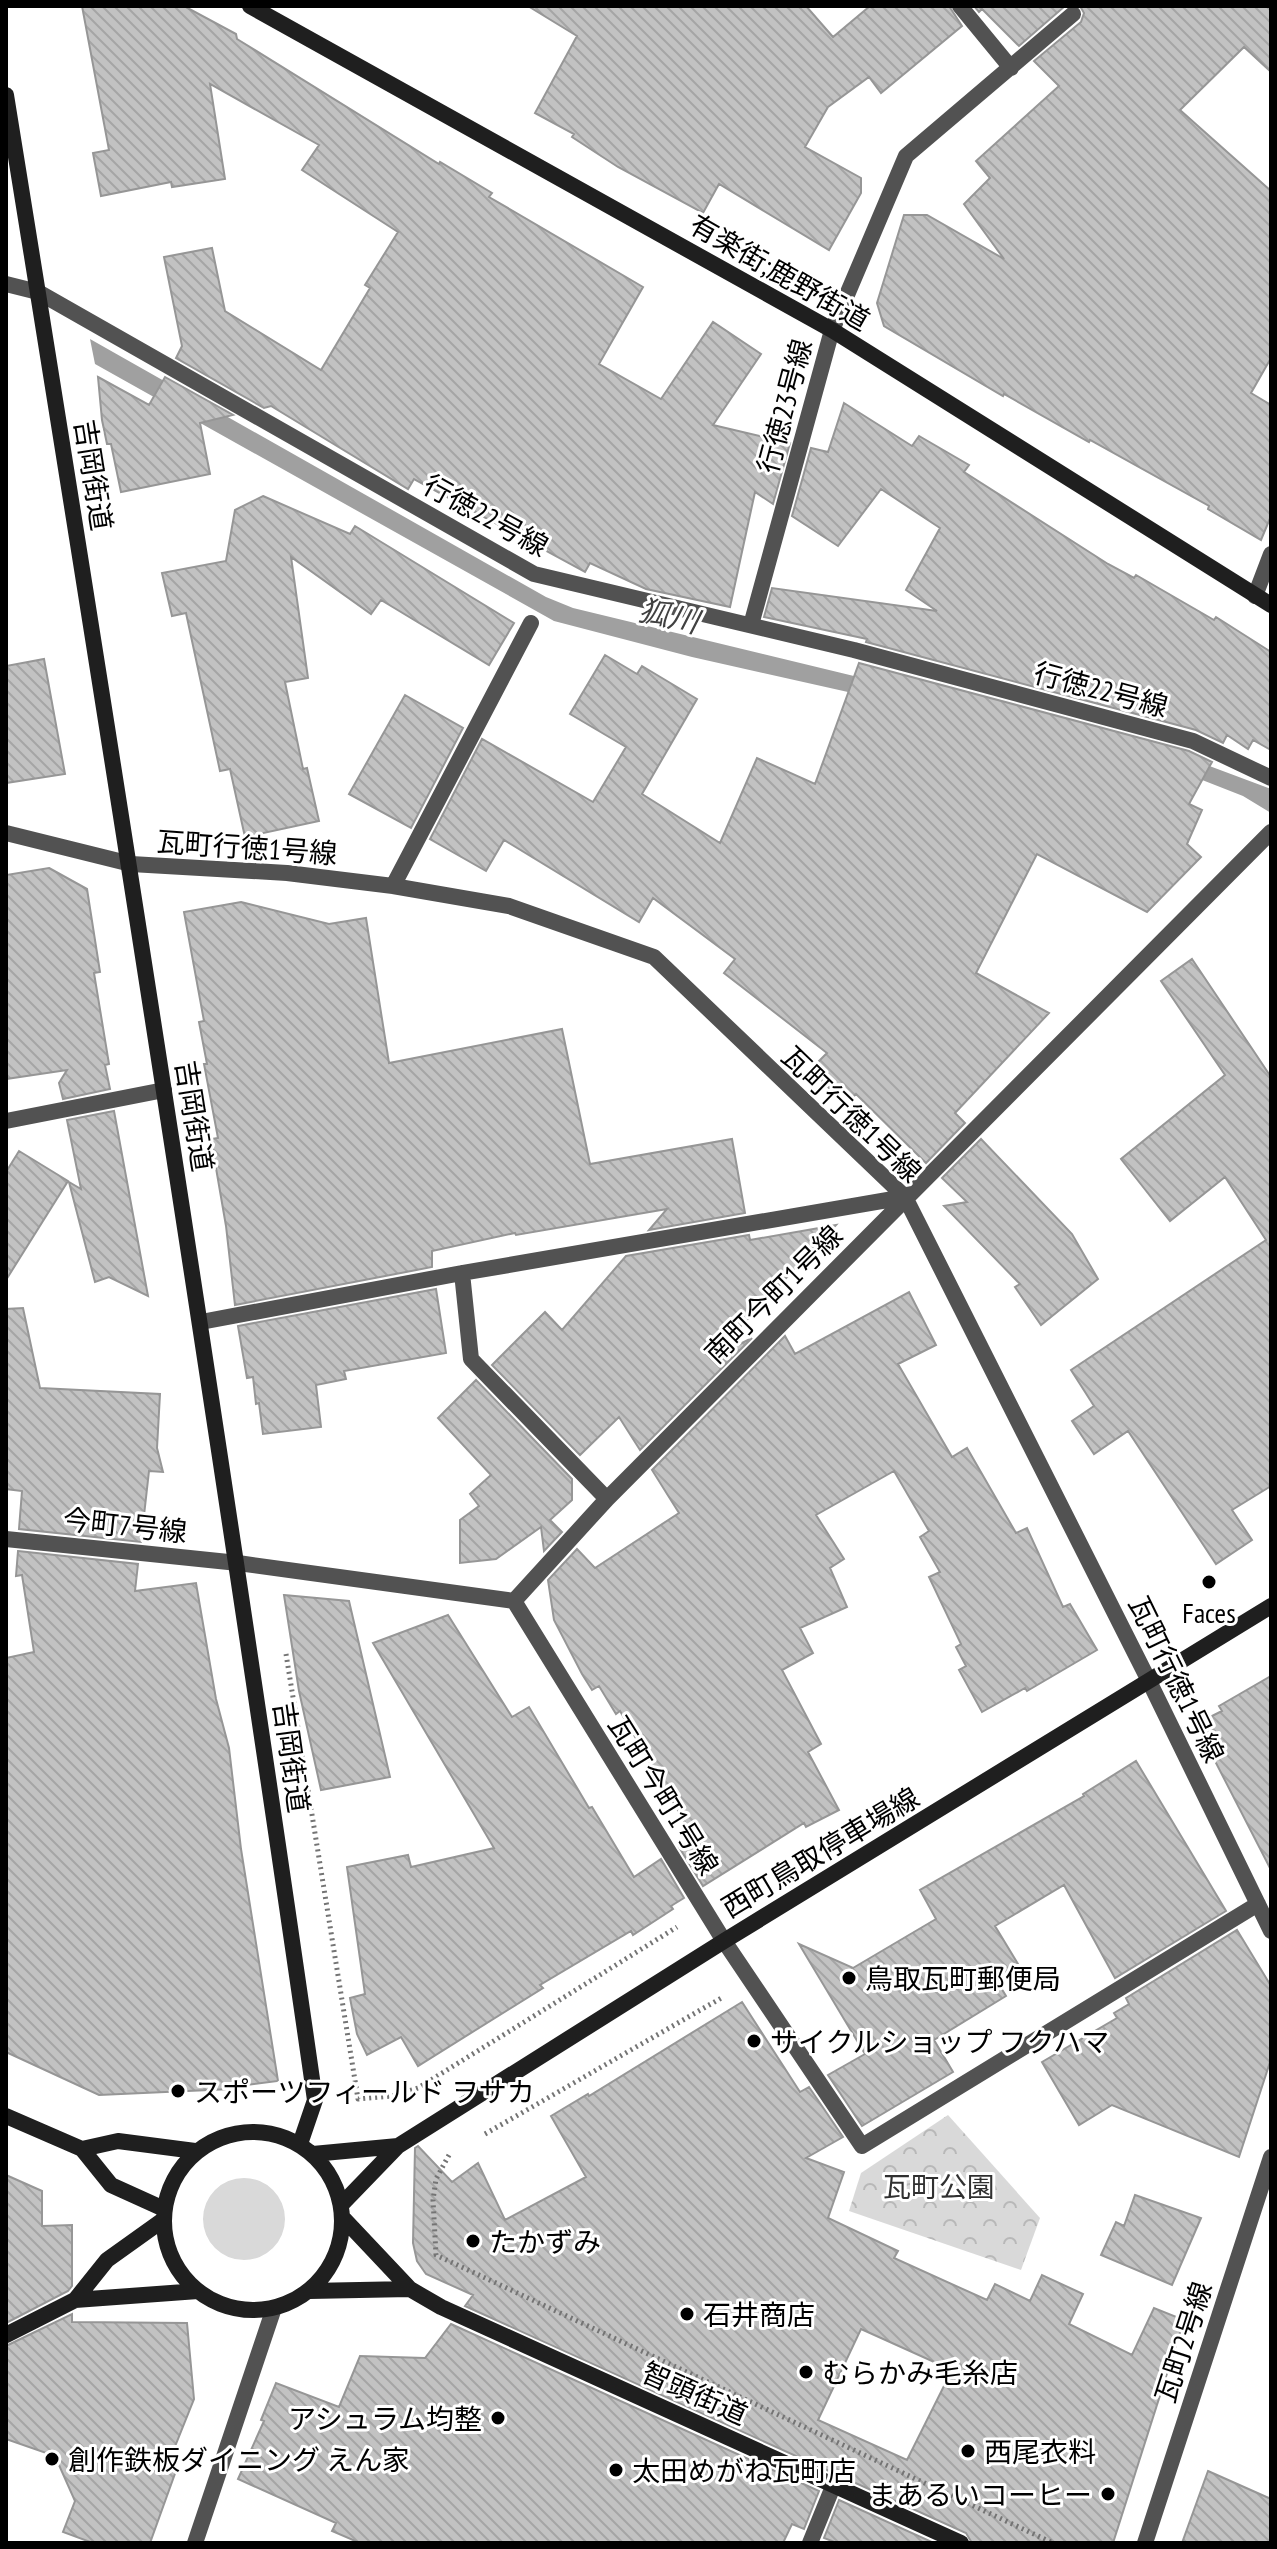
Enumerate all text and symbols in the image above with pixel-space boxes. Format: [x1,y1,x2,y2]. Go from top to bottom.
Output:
street label: 有楽街;鹿野街道 [683,205,877,339]
street label: 行徳23号線 [748,335,820,477]
street label: 吉岡街道 [67,417,121,533]
street label: 行徳22号線 [417,466,555,564]
water label: 狐川 [635,589,706,641]
street label: 行徳22号線 [1030,653,1172,725]
street label: 瓦町行徳1号線 [156,822,338,872]
street label: 瓦町行徳1号線 [774,1038,930,1190]
street label: 吉岡街道 [168,1058,222,1174]
street label: 南町今町1号線 [696,1217,850,1371]
street label: 今町7号線 [61,1500,189,1550]
marker: Faces [1200,1573,1218,1591]
street label: 瓦町行徳1号線 [1121,1590,1233,1768]
place label: Faces [1182,1594,1236,1631]
street label: 吉岡街道 [266,1699,318,1815]
street label: 瓦町今町1号線 [600,1709,728,1881]
street label: 西町鳥取停車場線 [714,1778,926,1926]
place label: 鳥取瓦町郵便局 [865,1960,1061,1997]
marker: 鳥取瓦町郵便局 [840,1969,858,1987]
place label: サイクルショップ フクハマ [770,2023,1109,2060]
marker: サイクルショップ フクハマ [745,2032,763,2050]
place label: スポーツフィールド ヲサカ [194,2073,535,2110]
marker: スポーツフィールド ヲサカ [169,2082,187,2100]
park label: 瓦町公園 [883,2168,995,2205]
place label: たかずみ [489,2223,601,2260]
marker: たかずみ [464,2232,482,2250]
street label: 瓦町2号線 [1146,2277,1220,2407]
place label: 石井商店 [703,2296,815,2333]
marker: 石井商店 [678,2305,696,2323]
street label: 智頭街道 [636,2353,754,2433]
place label: むらかみ毛糸店 [822,2354,1018,2391]
marker: むらかみ毛糸店 [797,2363,815,2381]
place label: アシュラム均整 [288,2400,482,2437]
marker: アシュラム均整 [489,2409,507,2427]
place label: 西尾衣料 [984,2433,1096,2470]
place label: 創作鉄板ダイニング えん家 [68,2441,410,2478]
marker: 西尾衣料 [959,2442,977,2460]
marker: 創作鉄板ダイニング えん家 [43,2450,61,2468]
place label: 太田めがね瓦町店 [632,2452,856,2489]
marker: 太田めがね瓦町店 [607,2461,625,2479]
place label: まあるいコーヒー [868,2476,1092,2513]
marker: まあるいコーヒー [1099,2485,1117,2503]

